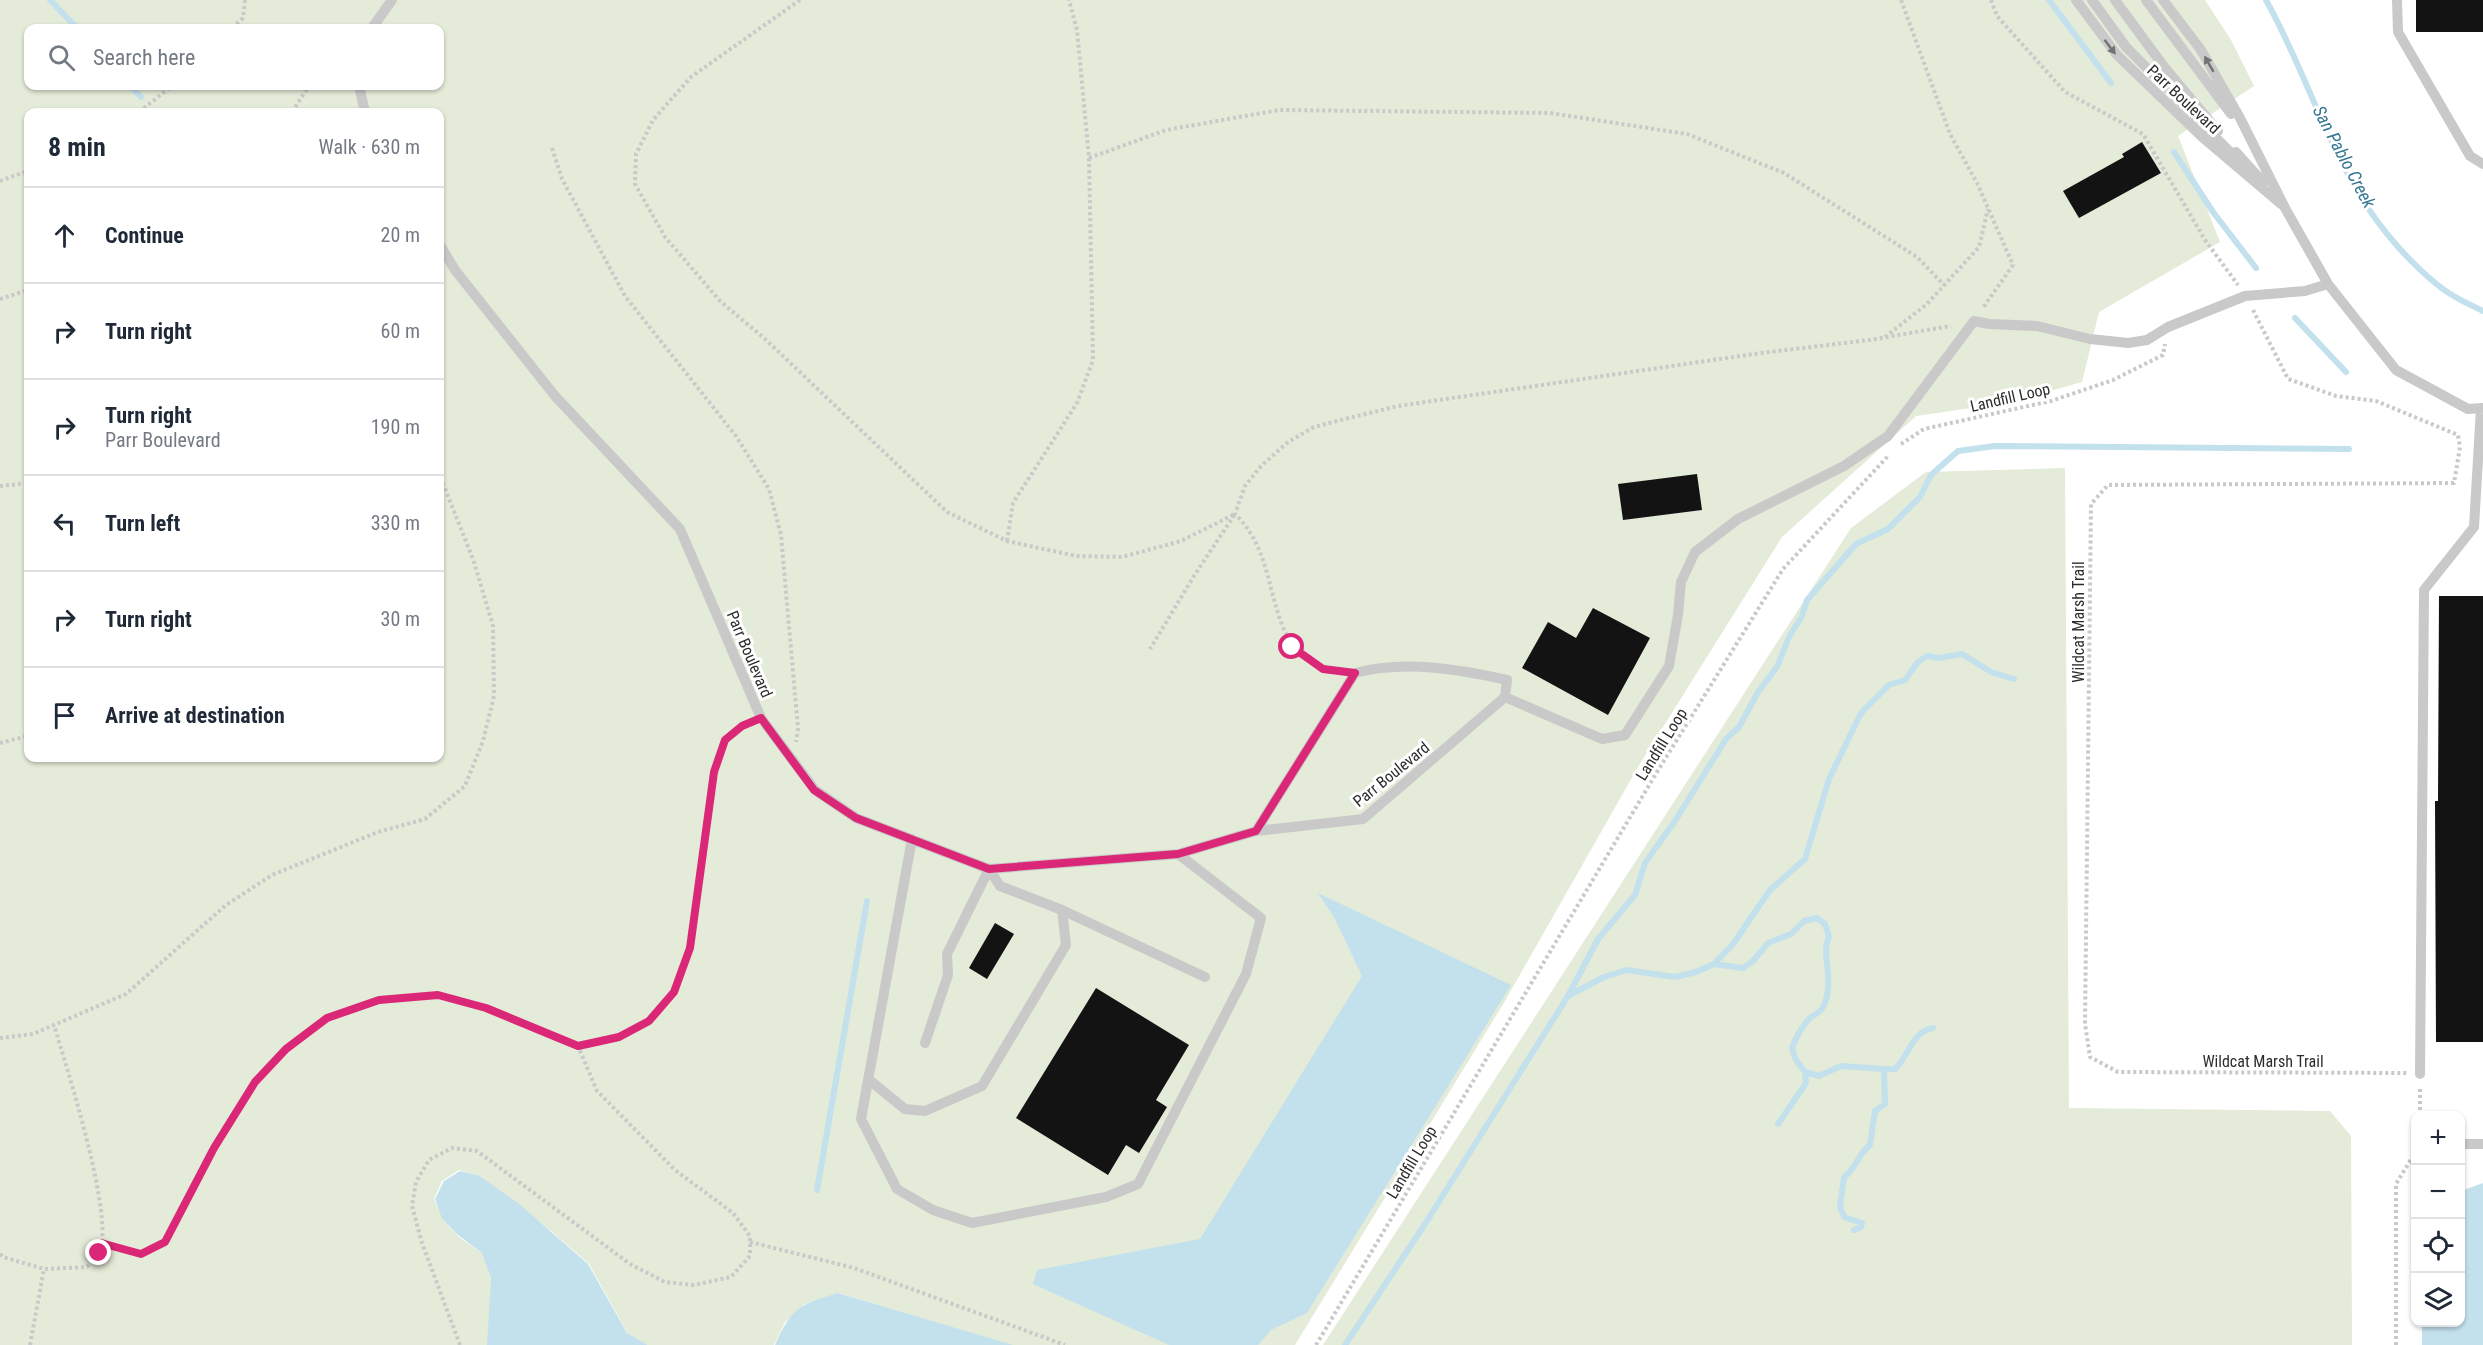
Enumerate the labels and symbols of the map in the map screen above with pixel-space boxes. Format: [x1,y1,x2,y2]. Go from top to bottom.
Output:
one-way arrow [2104,39,2117,55]
one-way arrow [2203,56,2214,72]
street label: Parr Boulevard [2143,61,2224,138]
water label: San Pablo Creek [2309,102,2381,212]
street label: Landfill Loop [1968,379,2052,416]
street label: Wildcat Marsh Trail [2069,561,2088,683]
street label: Parr Boulevard [723,608,776,700]
route start [1278,633,1304,659]
street label: Landfill Loop [1632,705,1691,784]
street label: Parr Boulevard [1349,738,1433,811]
street label: Wildcat Marsh Trail [2202,1052,2324,1071]
street label: Landfill Loop [1382,1122,1441,1202]
route end [85,1239,111,1265]

